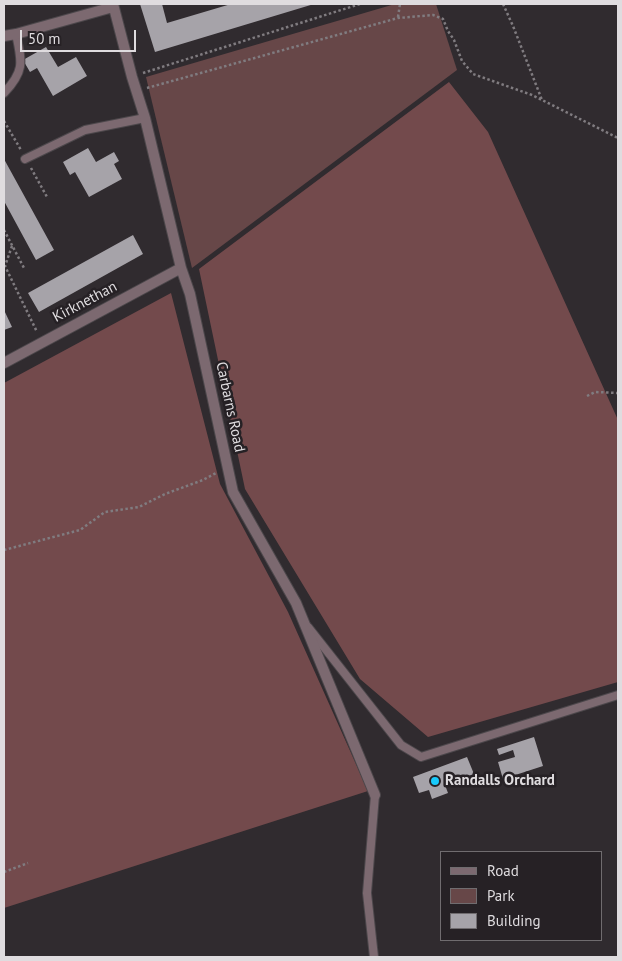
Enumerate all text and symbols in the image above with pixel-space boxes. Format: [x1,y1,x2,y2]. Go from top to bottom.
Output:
scale bar [22,20,139,52]
text: 50 m [28,29,61,48]
street label: Kirknethan [50,278,120,326]
street label: Carbarns Road [212,360,248,454]
place label: Randalls Orchard [445,772,555,790]
marker: Randalls Orchard [429,775,441,787]
legend [440,851,602,941]
text: Road [487,861,519,880]
text: Park [487,886,515,905]
text: Building [487,911,541,930]

